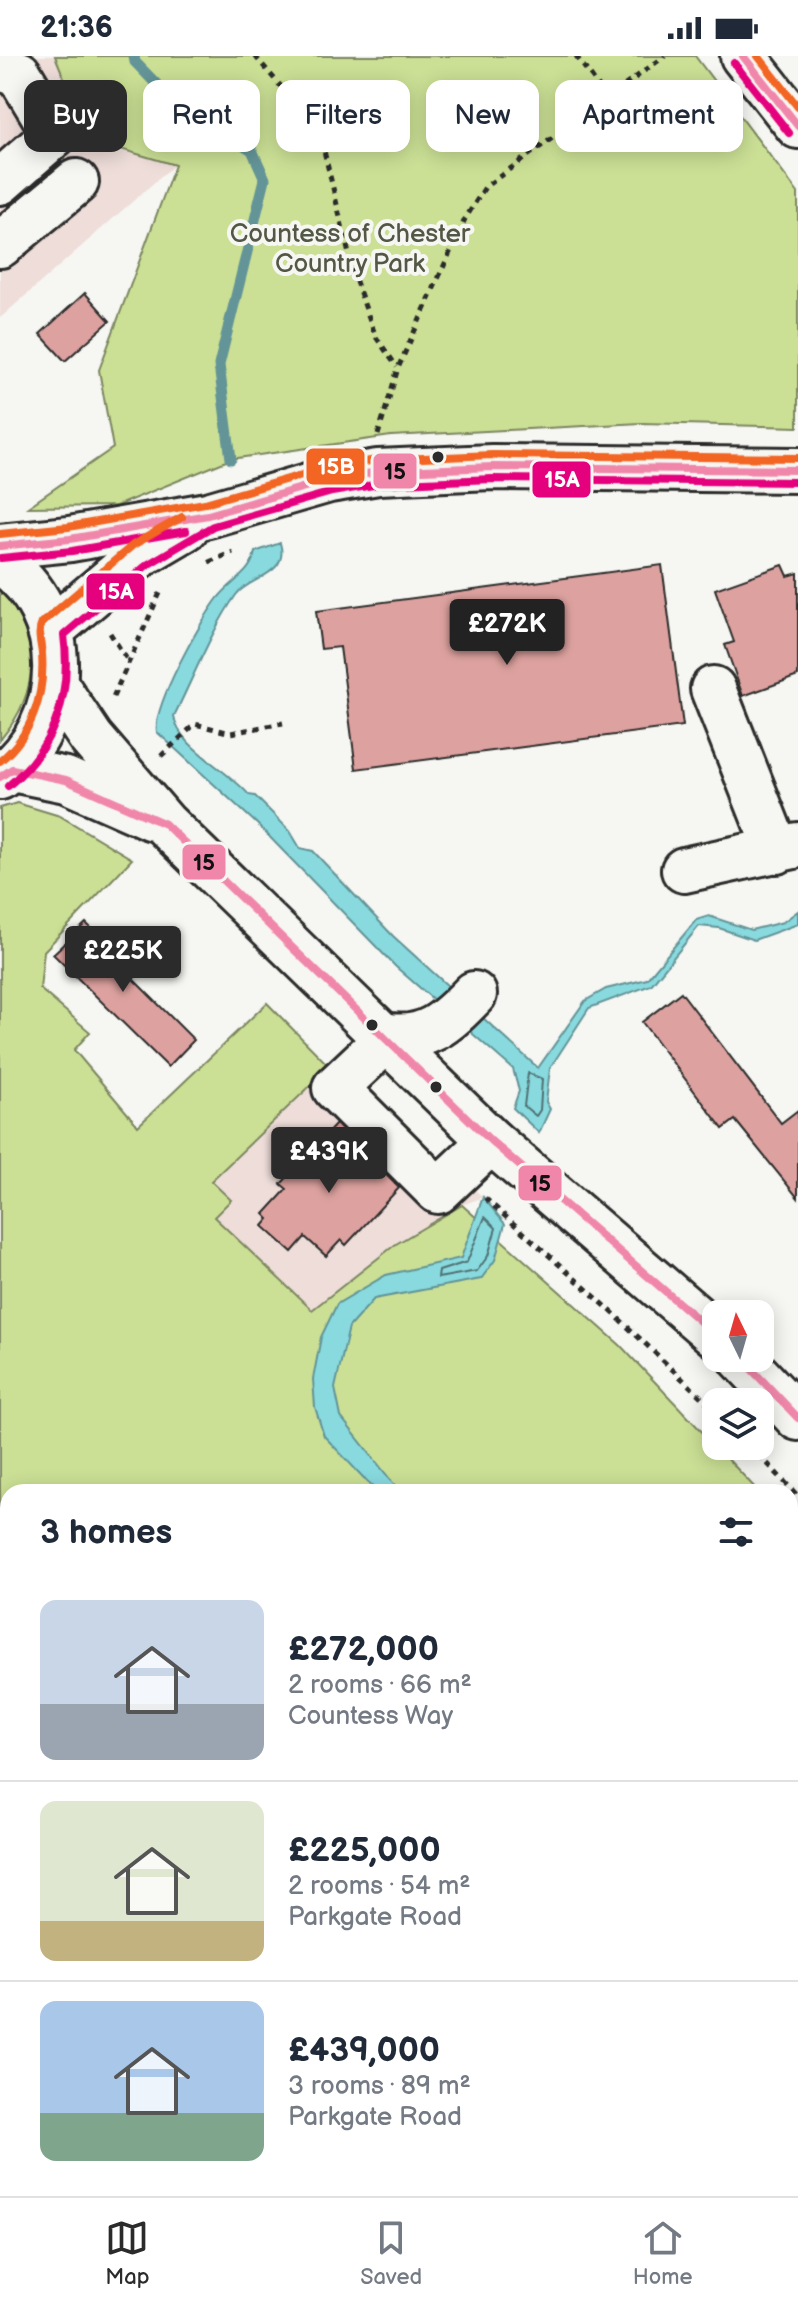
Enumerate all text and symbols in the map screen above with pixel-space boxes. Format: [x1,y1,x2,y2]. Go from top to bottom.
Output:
text: 21:36 [40,10,113,46]
chip: Buy [24,80,127,152]
chip: Rent [143,80,260,152]
chip: Filters [276,80,410,152]
chip: New [426,80,539,152]
chip: Apartment [555,80,743,152]
park label: Countess of Chester Country Park [230,219,471,280]
line badge: 15B [305,447,366,486]
unlabelled marker [430,449,446,465]
line badge: 15 [372,452,418,490]
text: 15B [317,454,355,481]
text: 15 [384,459,406,486]
line badge: 15A [531,460,592,499]
text: 15A [544,467,580,494]
line badge: 15A [85,572,146,611]
text: 15A [98,579,134,606]
pin: £272K [451,599,563,667]
text: £272K [468,609,546,640]
line badge: 15 [181,843,227,881]
text: 15 [193,850,215,877]
pin: £225K [67,926,179,994]
text: £225K [83,936,163,967]
unlabelled marker [364,1017,380,1033]
unlabelled marker [428,1079,444,1095]
pin: £439K [273,1127,385,1195]
text: £439K [289,1137,369,1168]
line badge: 15 [517,1164,563,1202]
text: 15 [529,1171,551,1198]
north arrow [702,1300,774,1372]
map controls [702,1300,774,1460]
button: layers [702,1388,774,1460]
icon: filters [714,1510,758,1554]
text: 3 homes [40,1512,172,1553]
text: £272,000 [288,1629,439,1670]
icon: home [104,1632,200,1728]
text: 2 rooms · 66 m² [288,1670,472,1701]
text: Countess Way [288,1701,453,1732]
text: £225,000 [288,1830,441,1871]
icon: home [104,1833,200,1929]
text: 2 rooms · 54 m² [288,1871,471,1902]
text: Parkgate Road [288,1902,462,1933]
text: £439,000 [288,2030,440,2071]
icon: home [104,2033,200,2129]
text: 3 rooms · 89 m² [288,2071,471,2102]
text: Parkgate Road [288,2102,462,2133]
tab: Map [105,2216,150,2291]
tab: Saved [360,2216,422,2291]
tab: Home [633,2216,693,2291]

